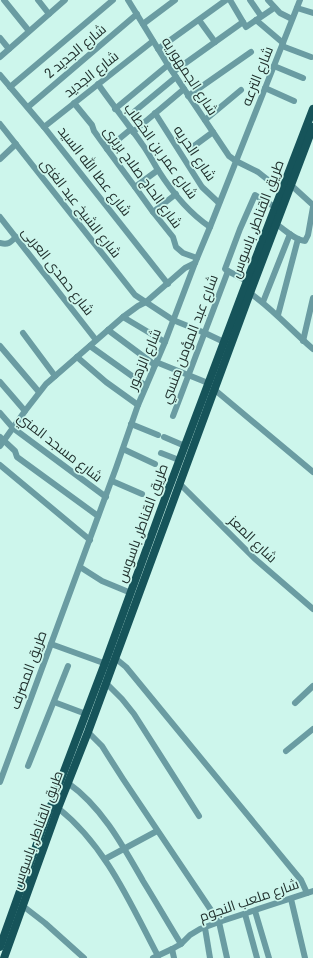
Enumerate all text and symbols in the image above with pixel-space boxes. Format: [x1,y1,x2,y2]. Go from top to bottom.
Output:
street label: شارع الجديد 2 [41,20,109,82]
street label: شارع الجمهوريه [158,34,221,119]
street label: شارع الترعه [238,44,277,108]
street label: شارع الجديد [60,47,122,101]
street label: شارع عمر بن الخطاب [120,100,201,202]
street label: شارع عطا الله السيد [54,122,136,220]
street label: شارع الحريه [170,122,219,184]
street label: شارع الحاج صلاح بربرى [100,123,185,232]
street label: شارع الشيخ عبد الغنى [37,155,125,261]
street label: طريق القناطر, باسوس [227,158,288,281]
street label: شارع حمدى العربى [18,224,97,319]
street label: شارع عبد المؤمن منسي [157,272,224,407]
street label: شارع الزهور [124,326,165,393]
street label: شارع مسجد المني [12,409,106,488]
street label: طريق القناطر, باسوس [113,461,172,585]
street label: شارع المعز [224,512,280,566]
street label: طريق المصرف [6,629,51,712]
street label: طريق القناطر, باسوس [8,768,67,892]
street label: شارع ملعب النجوم [197,875,302,926]

